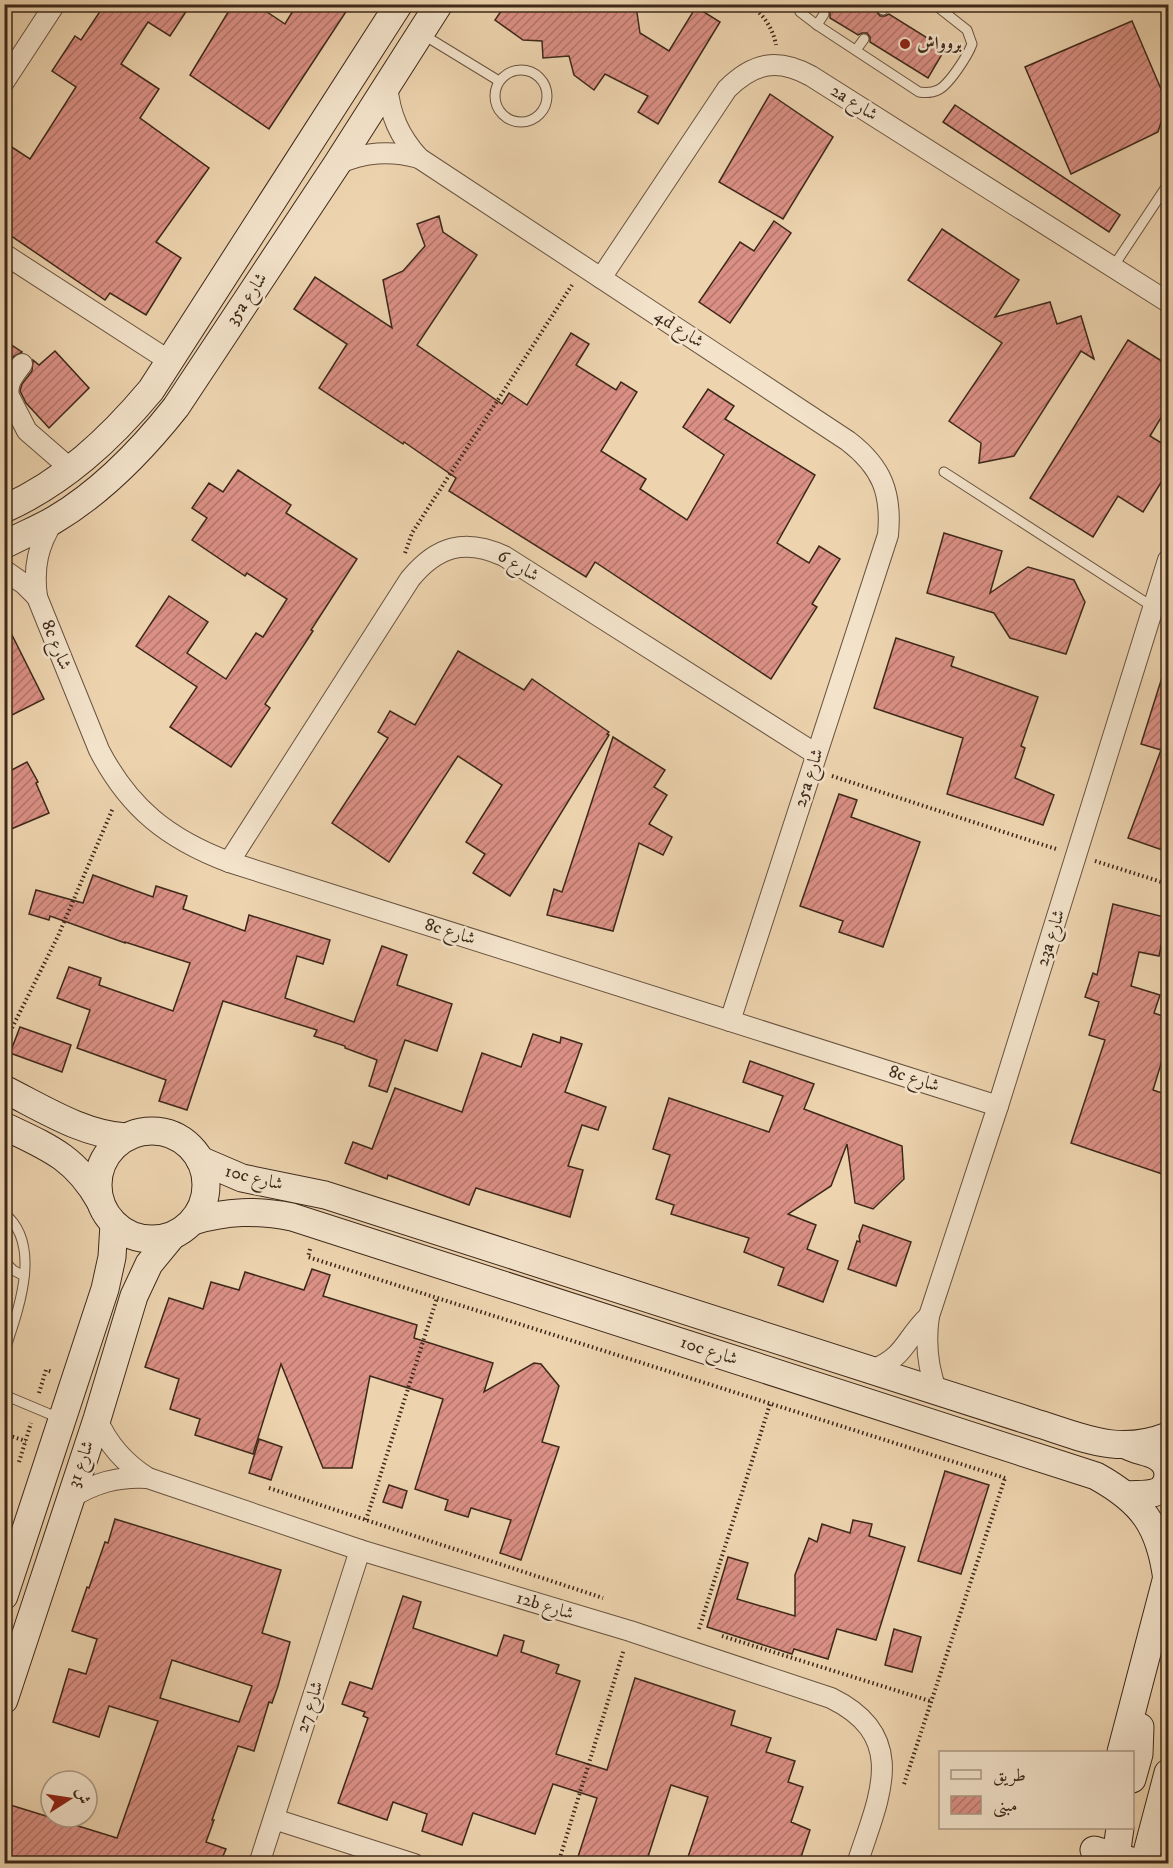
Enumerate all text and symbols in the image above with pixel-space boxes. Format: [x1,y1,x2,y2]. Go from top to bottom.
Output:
place label: بروواش [917,33,963,55]
marker: بروواش [898,37,912,51]
street label: 2a شارع [825,80,882,129]
street label: 35a شارع [222,269,275,331]
street label: 4d شارع [649,305,708,356]
street label: شارع 6 [492,545,543,589]
street label: 8c شارع [33,617,76,674]
street label: 25a شارع [789,746,832,811]
street label: 23a شارع [1032,907,1073,970]
street label: 8c شارع [421,914,478,953]
street label: 8c شارع [885,1061,942,1100]
street label: 10c شارع [222,1160,285,1199]
street label: 10c شارع [677,1331,740,1373]
street label: شارع 31 [63,1438,102,1491]
street label: 12b شارع [513,1587,576,1628]
street label: شارع 27 [291,1678,332,1737]
legend [939,1751,1134,1829]
text: طريق [993,1765,1026,1787]
north arrow [39,1769,99,1829]
text: ش [71,1786,94,1806]
text: مبنى [993,1795,1018,1818]

